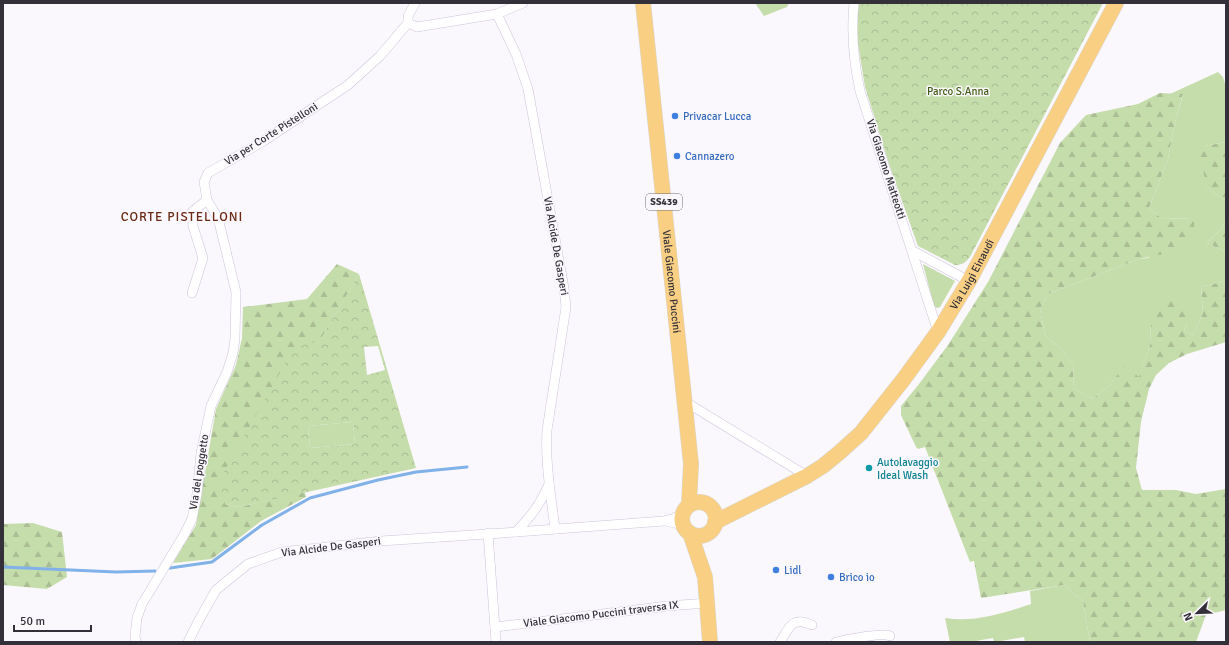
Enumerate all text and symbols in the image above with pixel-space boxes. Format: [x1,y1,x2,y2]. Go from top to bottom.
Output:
park label: Parco S.Anna [927,85,989,98]
street label: Via per Corte Pistelloni [222,100,320,168]
place label: Privacar Lucca [683,110,752,123]
marker: Privacar Lucca [670,111,680,121]
street label: Via Giacomo Matteotti [864,117,908,221]
place label: Cannazero [685,150,735,163]
marker: Cannazero [672,151,682,161]
road number: SS439 [646,194,682,210]
street label: Via Alcide De Gasperi [541,196,571,296]
district label: CORTE PISTELLONI [121,209,243,225]
street label: Viale Giacomo Puccini [660,229,684,334]
street label: Via Luigi Einaudi [947,237,996,312]
street label: Via del poggetto [187,433,211,511]
place label: Autolavaggio Ideal Wash [877,456,939,482]
marker: Autolavaggio Ideal Wash [864,463,874,473]
street label: Via Alcide De Gasperi [281,534,382,560]
place label: Lidl [784,564,802,577]
marker: Lidl [771,565,781,575]
place label: Brico io [839,571,875,584]
marker: Brico io [826,572,836,582]
north arrow [1177,593,1217,633]
street label: Viale Giacomo Puccini traversa IX [523,598,680,630]
scale bar [14,607,91,633]
text: N [1181,611,1196,623]
text: 50 m [20,614,45,629]

